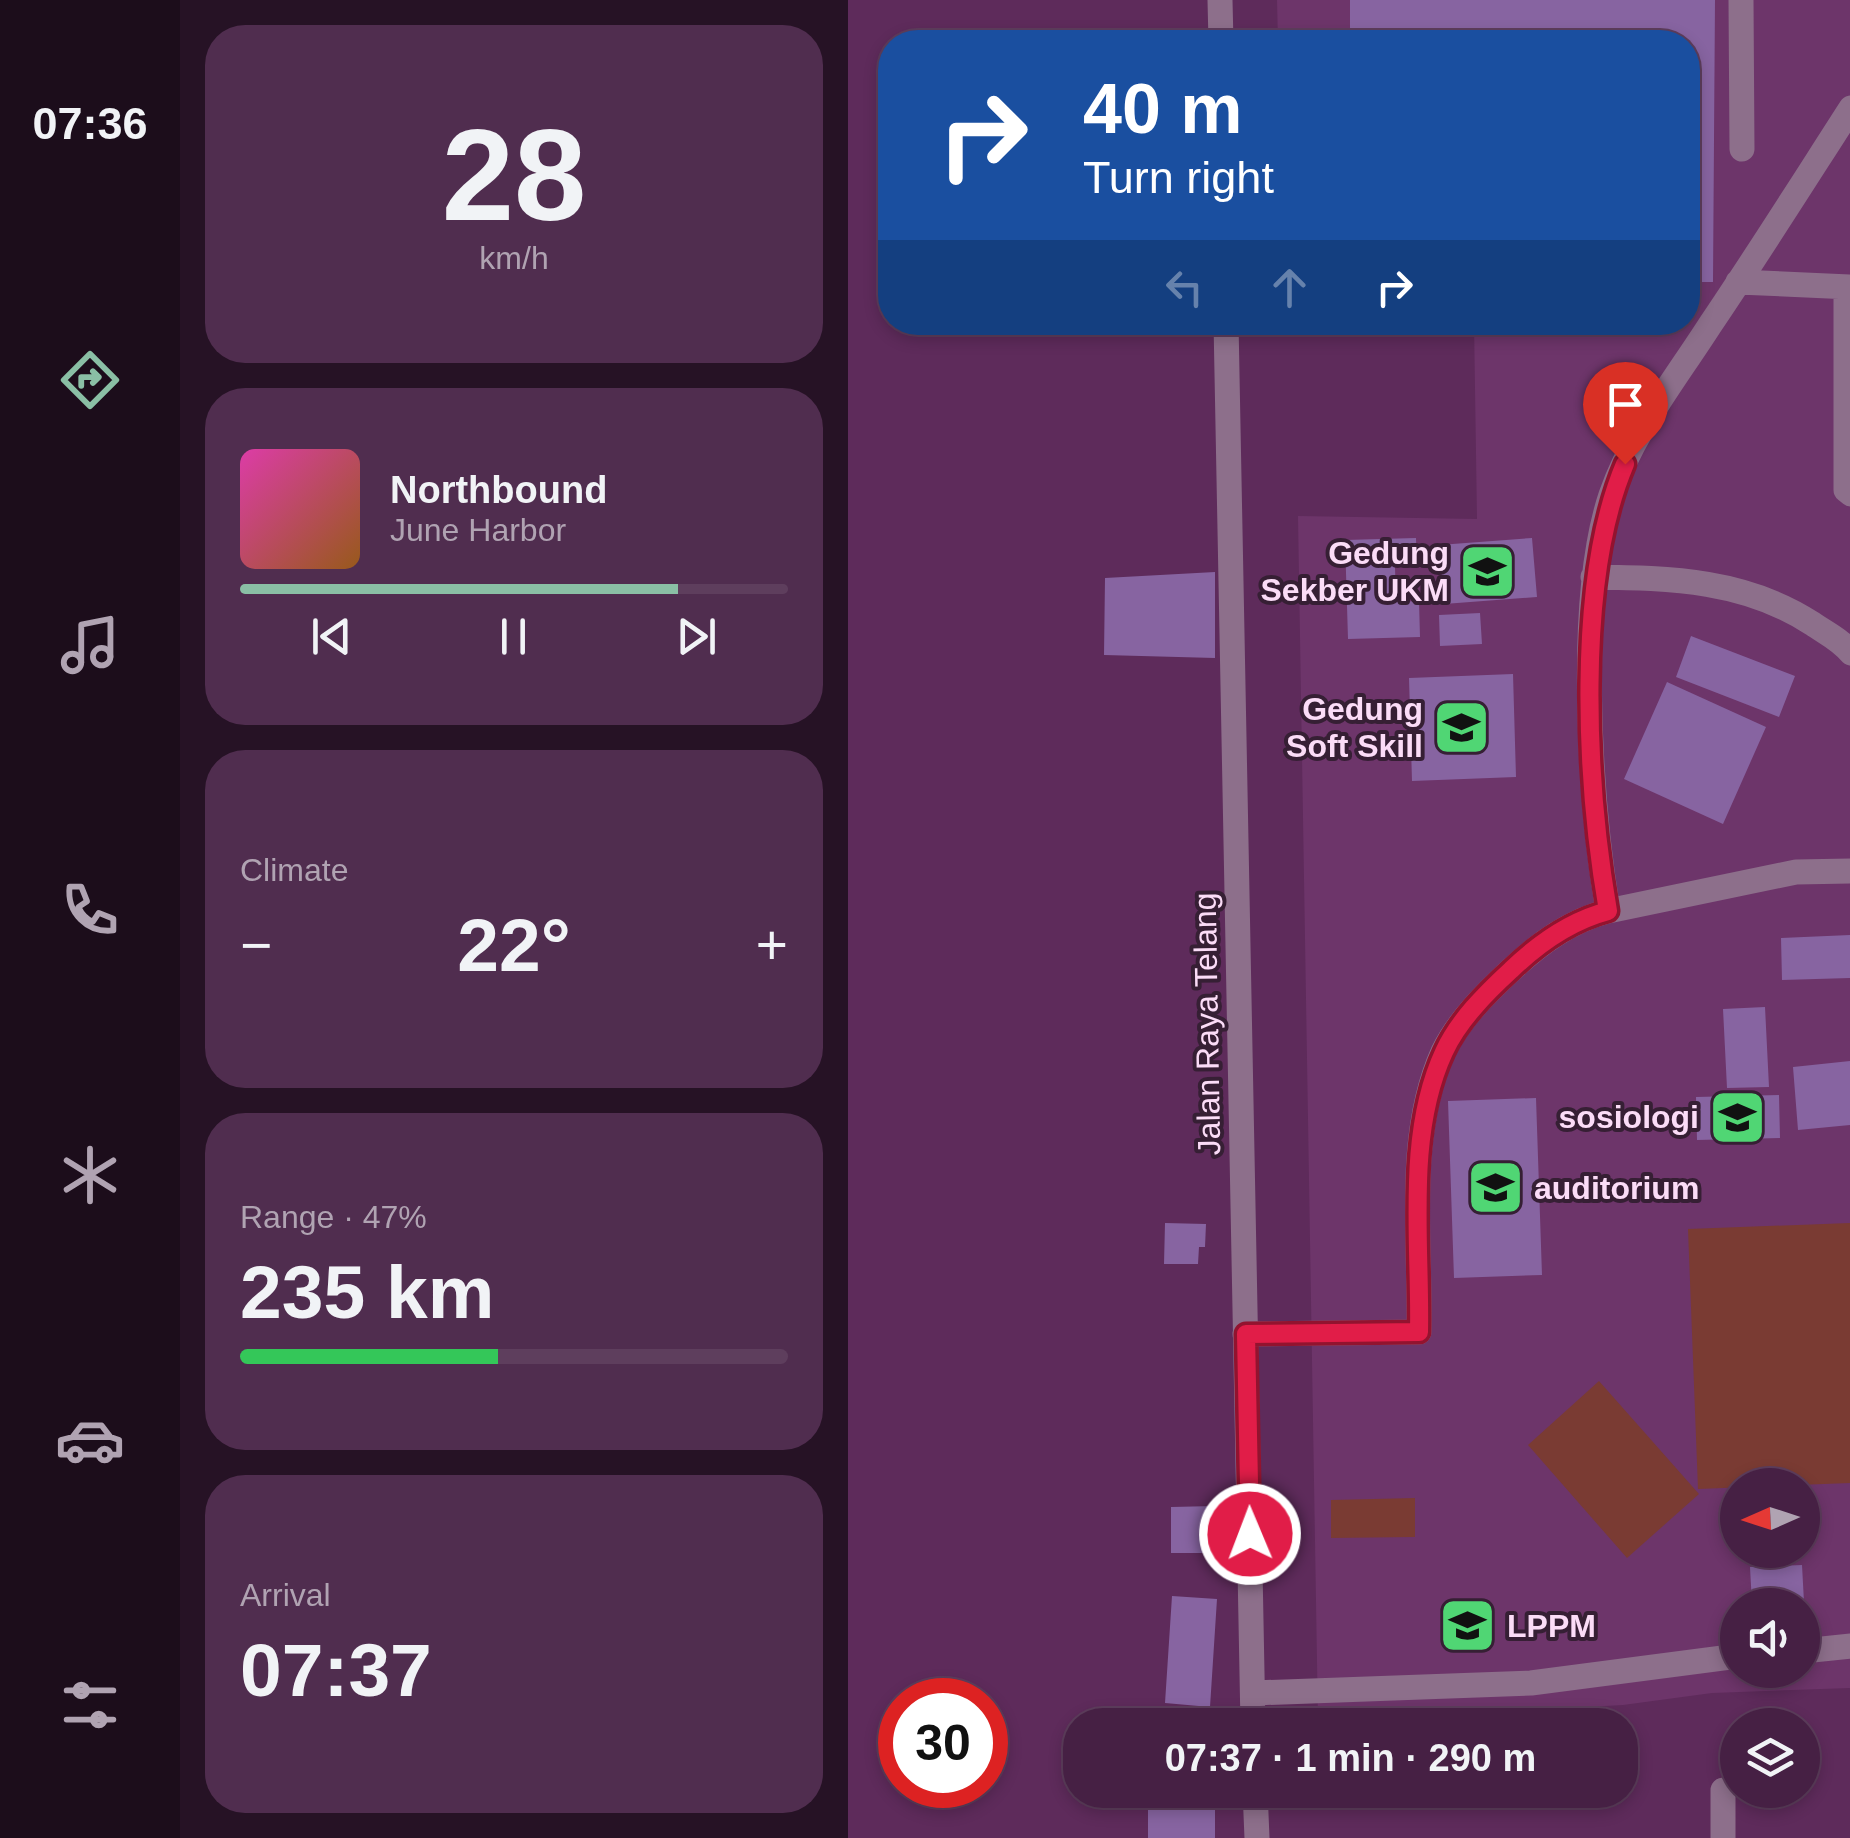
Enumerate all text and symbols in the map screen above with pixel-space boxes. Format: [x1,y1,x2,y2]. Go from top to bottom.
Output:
icon: right [918,70,1048,200]
text: 40 m [1083,70,1243,148]
text: 07:36 [32,98,148,149]
text: 28 [442,102,586,248]
text: Turn right [1083,152,1274,203]
text: km/h [479,240,549,276]
icon: left [1157,260,1212,315]
icon: ahead [1262,260,1317,315]
icon: right [1367,260,1422,315]
icon: directions [55,345,125,415]
pin [1583,362,1668,465]
icon: arrive [1598,377,1653,432]
text: Northbound [390,469,607,511]
text: June Harbor [390,512,566,548]
place label: Gedung Sekber UKM [1261,535,1449,608]
school or university icon: Gedung Sekber UKM [1458,541,1518,601]
icon: previous [304,609,359,664]
icon: pause [486,609,541,664]
icon: next [669,609,724,664]
icon: music [55,610,125,680]
place label: Gedung Soft Skill [1286,691,1423,764]
school or university icon: Gedung Soft Skill [1432,697,1492,757]
text: Climate [240,852,348,888]
icon: phone [55,875,125,945]
street label: Jalan Raya Telang [1187,892,1227,1156]
text: 22° [457,903,571,987]
text: − [240,914,272,976]
text: + [756,914,788,976]
school or university icon: sosiologi [1708,1087,1768,1147]
place label: sosiologi [1559,1099,1699,1135]
icon: climate [55,1140,125,1210]
school or university icon: auditorium [1465,1158,1525,1218]
place label: auditorium [1534,1170,1699,1206]
text: Range · 47% [240,1199,427,1235]
text: 235 km [240,1250,494,1334]
icon: car [55,1405,125,1475]
north arrow [1720,1468,1820,1568]
map controls [1720,1468,1820,1808]
position arrow [1198,1482,1302,1586]
text: Arrival [240,1577,331,1613]
button: sound [1720,1588,1820,1688]
school or university icon: LPPM [1438,1596,1498,1656]
place label: LPPM [1507,1608,1596,1644]
text: 07:37 [240,1628,432,1712]
icon: filters [55,1670,125,1740]
speed limit sign: 30 [878,1678,1008,1808]
button: layers [1720,1708,1820,1808]
text: 07:37 · 1 min · 290 m [1165,1737,1536,1779]

